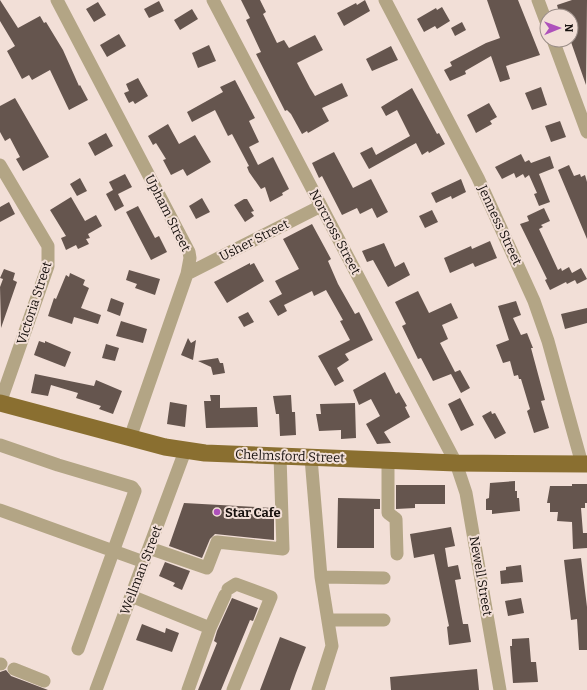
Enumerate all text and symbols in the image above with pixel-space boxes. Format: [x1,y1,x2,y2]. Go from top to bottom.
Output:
north arrow [539,8,579,48]
text: N [562,23,575,33]
street label: Upham Street [142,172,194,254]
street label: Jenness Street [474,182,525,268]
street label: Norcross Street [306,187,364,277]
street label: Usher Street [217,216,291,264]
street label: Victoria Street [14,259,55,346]
street label: Chelmsford Street [235,447,345,465]
place label: Star Cafe [225,505,281,520]
marker: Star Cafe [212,507,222,517]
street label: Wellman Street [117,523,165,617]
street label: Newell Street [467,535,495,617]

